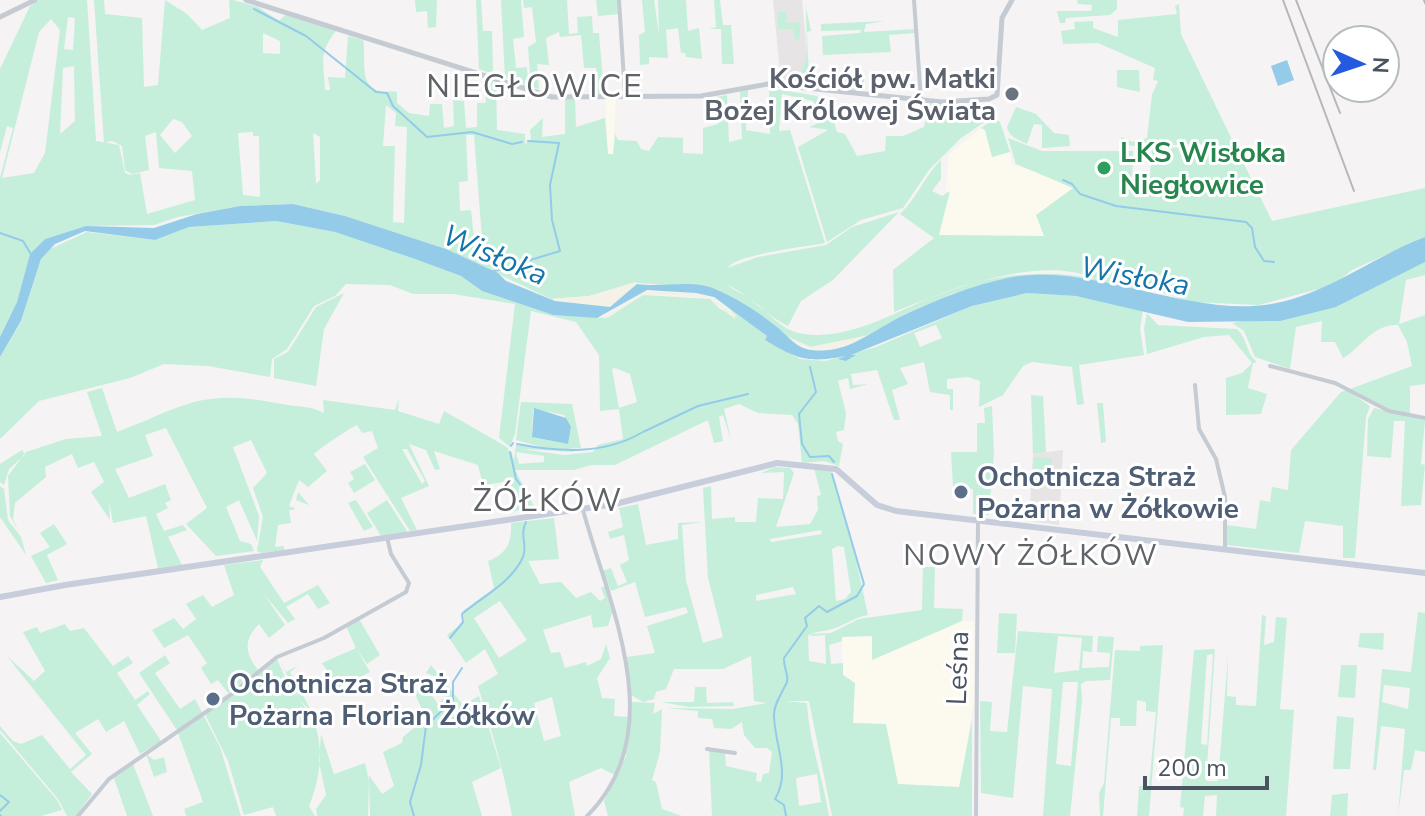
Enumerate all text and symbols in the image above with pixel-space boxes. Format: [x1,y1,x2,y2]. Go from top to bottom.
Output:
north arrow [1321,24,1401,104]
text: N [1365,56,1395,74]
place label: Kościół pw. Matki Bożej Królowej Świata [704,60,996,130]
district label: NIEGŁOWICE [426,65,644,108]
marker: Kościół pw. Matki Bożej Królowej Świata [1003,85,1021,103]
place label: LKS Wisłoka Niegłowice [1120,134,1286,204]
marker: LKS Wisłoka Niegłowice [1095,159,1113,177]
water label: Wisłoka [436,215,554,296]
water label: Wisłoka [1077,247,1193,306]
place label: Ochotnicza Straż Pożarna w Żółkowie [977,458,1239,528]
district label: ŻÓŁKÓW [473,479,623,522]
marker: Ochotnicza Straż Pożarna w Żółkowie [952,483,970,501]
district label: NOWY ŻÓŁKÓW [903,535,1159,576]
street label: Leśna [938,630,978,706]
place label: Ochotnicza Straż Pożarna Florian Żółków [229,665,535,735]
marker: Ochotnicza Straż Pożarna Florian Żółków [204,690,222,708]
scale bar [1145,740,1267,790]
text: 200 m [1157,752,1227,784]

